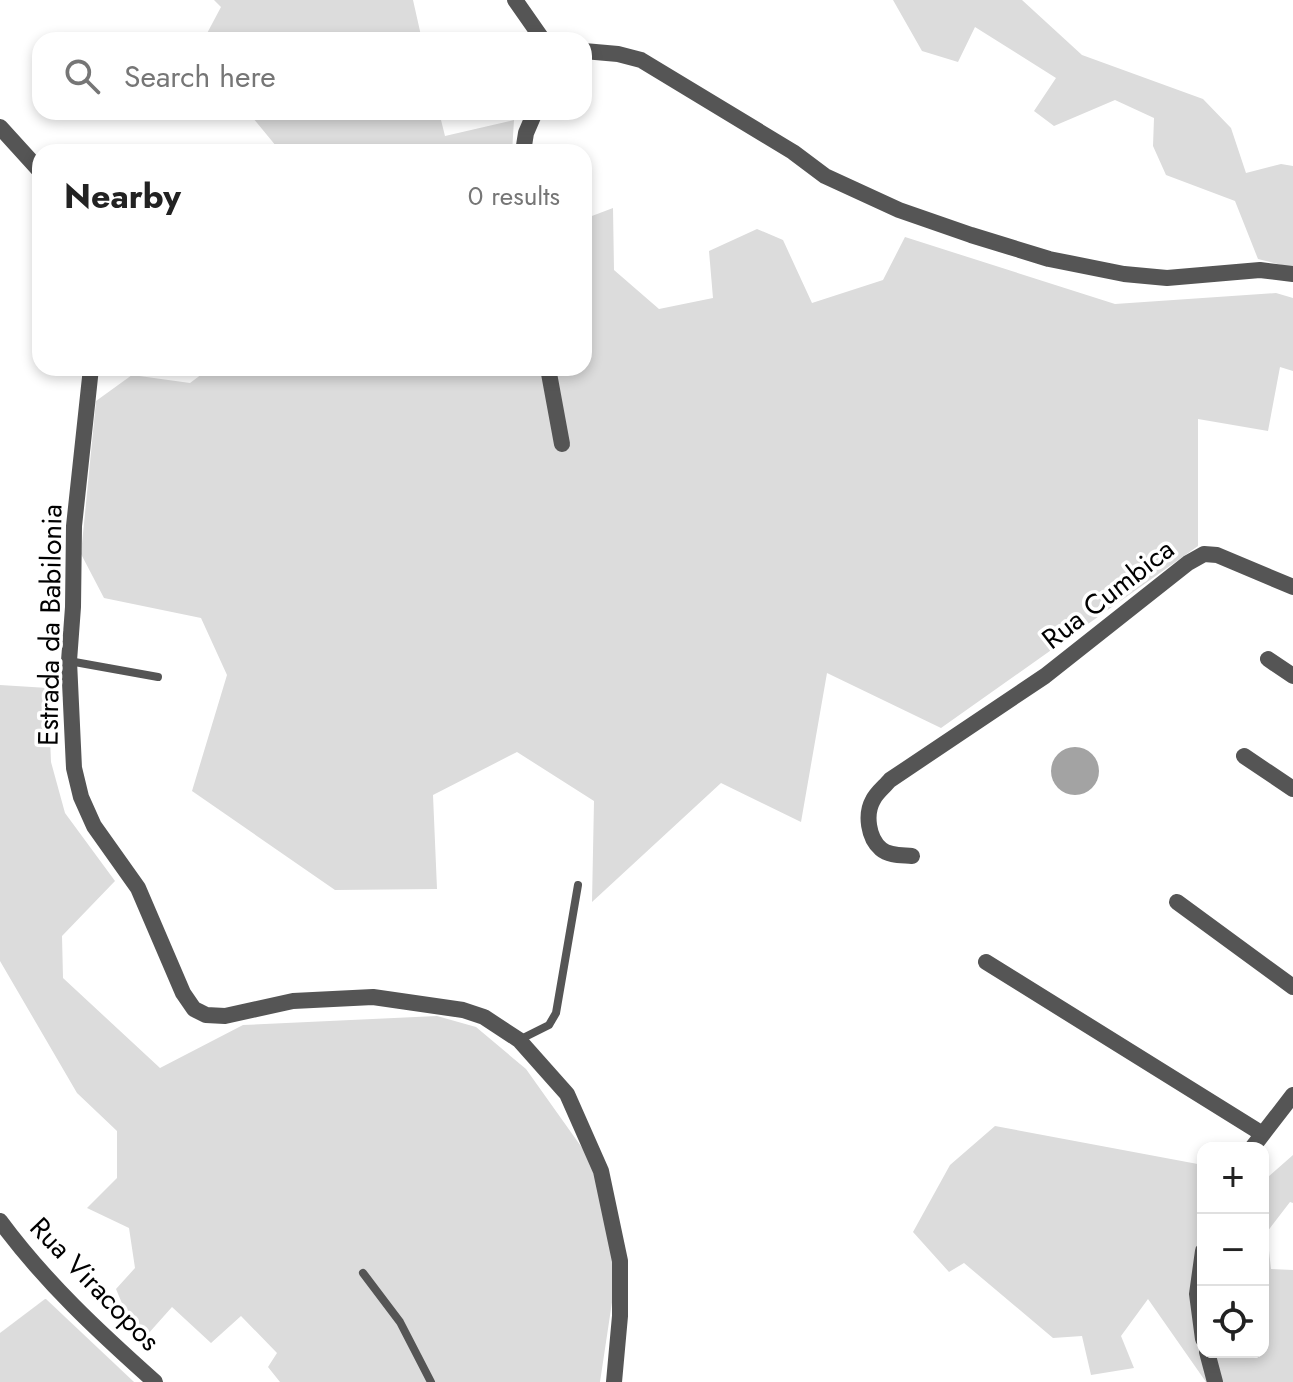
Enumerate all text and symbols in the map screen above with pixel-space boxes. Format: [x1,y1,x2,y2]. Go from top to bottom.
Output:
search box [32,32,592,120]
icon: search [60,54,104,98]
text: Search here [124,55,276,98]
text: Nearby [64,172,181,221]
text: 0 results [468,177,560,215]
street label: Estrada da Babilonia [27,504,73,746]
street label: Rua Cumbica [1033,529,1183,659]
map controls [1197,1142,1269,1358]
button: + [1197,1142,1269,1214]
street label: Rua Viracopos [20,1208,170,1360]
button: − [1197,1214,1269,1286]
button: locate [1197,1286,1269,1358]

